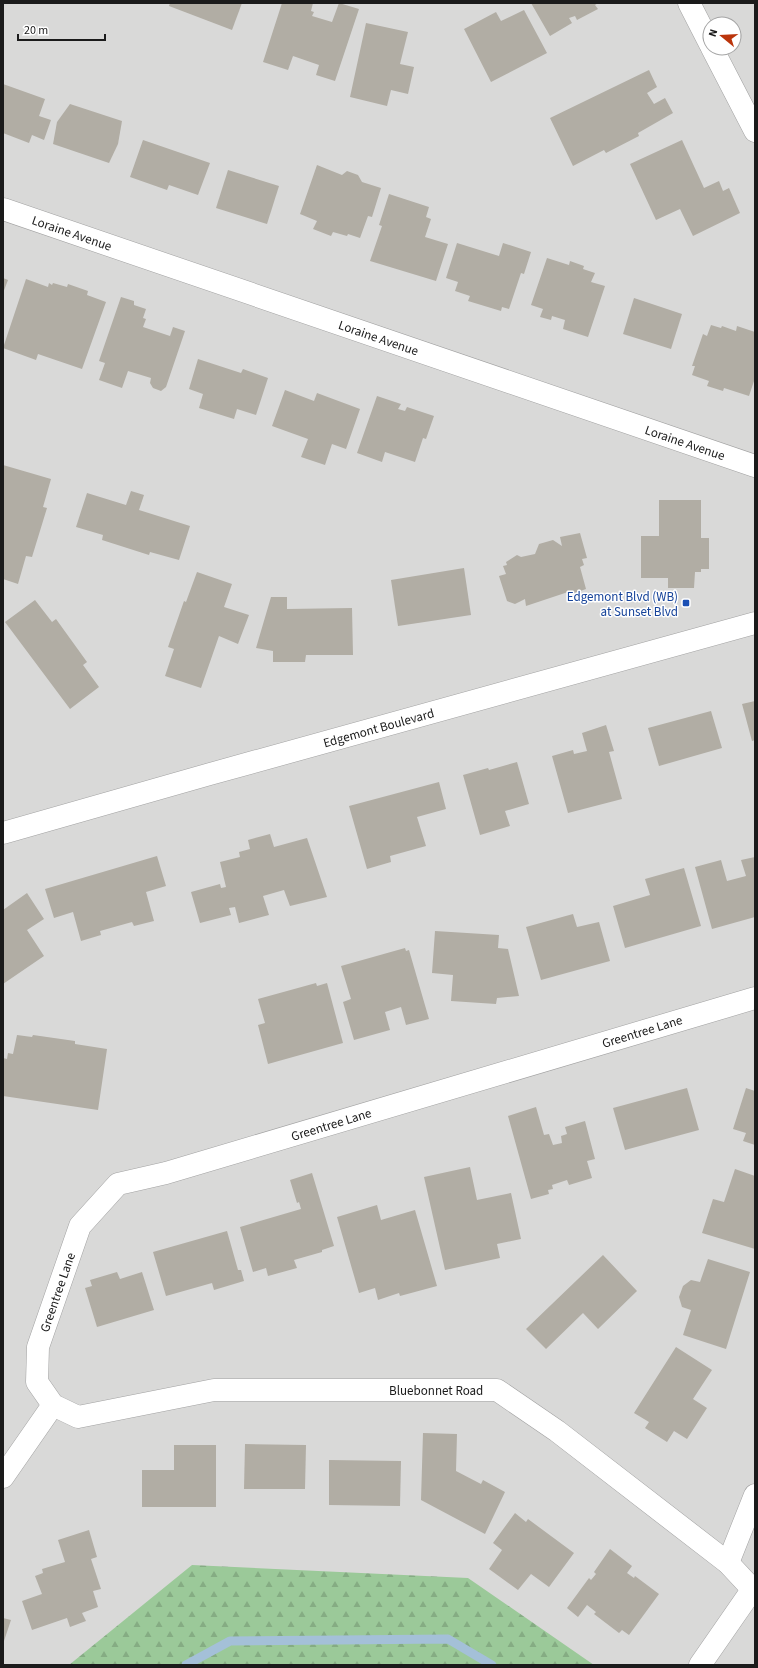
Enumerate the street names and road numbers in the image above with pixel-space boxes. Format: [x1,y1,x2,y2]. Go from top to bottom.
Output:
street label: Loraine Avenue [29,212,114,256]
street label: Loraine Avenue [336,316,421,360]
street label: Loraine Avenue [643,421,727,465]
street label: Edgemont Boulevard [321,704,436,752]
street label: Greentree Lane [600,1011,685,1053]
street label: Greentree Lane [289,1104,374,1146]
street label: Greentree Lane [36,1250,80,1335]
street label: Bluebonnet Road [389,1382,483,1400]

